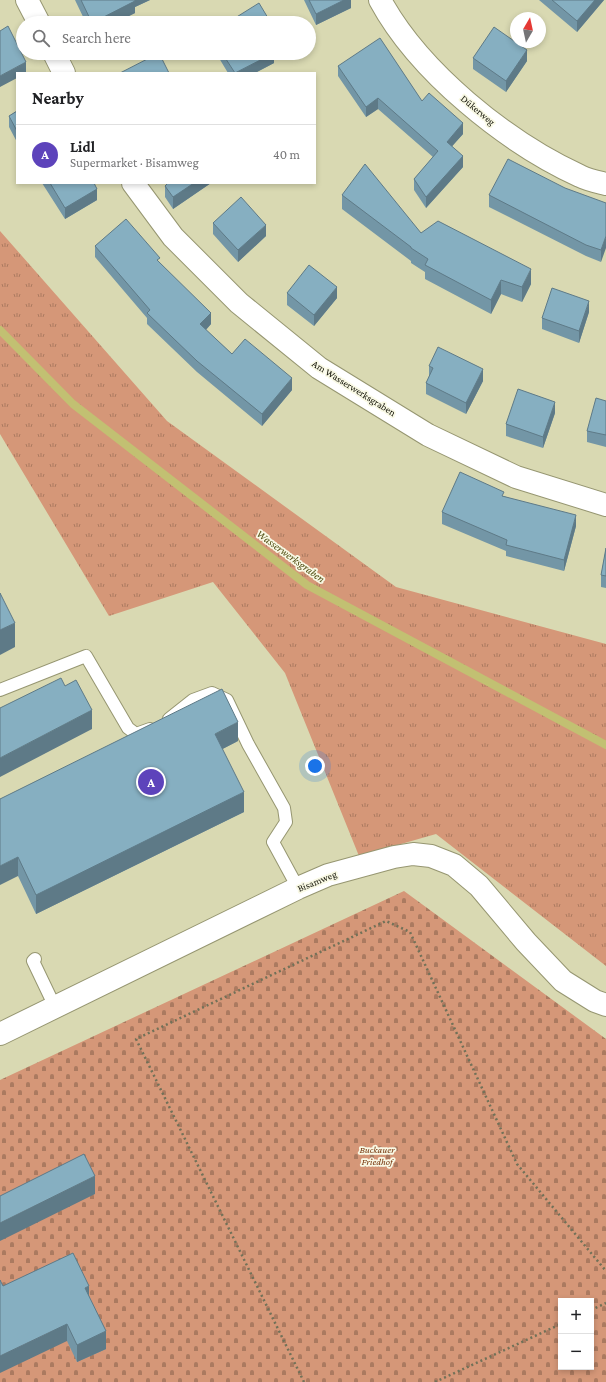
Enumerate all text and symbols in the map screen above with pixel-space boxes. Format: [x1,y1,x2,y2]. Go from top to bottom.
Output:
north arrow [510,12,546,48]
search box [16,16,316,60]
icon: search [30,27,52,49]
text: Search here [62,30,131,46]
text: Nearby [32,89,84,108]
street label: Dükerweg [459,93,497,128]
text: Lidl [70,139,95,155]
text: A [41,147,49,162]
text: 40 m [273,147,300,162]
text: Supermarket · Bisamweg [70,155,199,170]
street label: Am Wasserwerksgraben [310,358,398,419]
water label: Wasserwerksgraben [254,527,328,586]
your location [305,756,325,776]
pin: A [138,767,164,797]
street label: Bisamweg [296,868,338,894]
park label: Buckauer Friedhof [359,1144,395,1167]
map controls [558,1298,594,1370]
button: + [558,1298,594,1334]
button: − [558,1334,594,1370]

